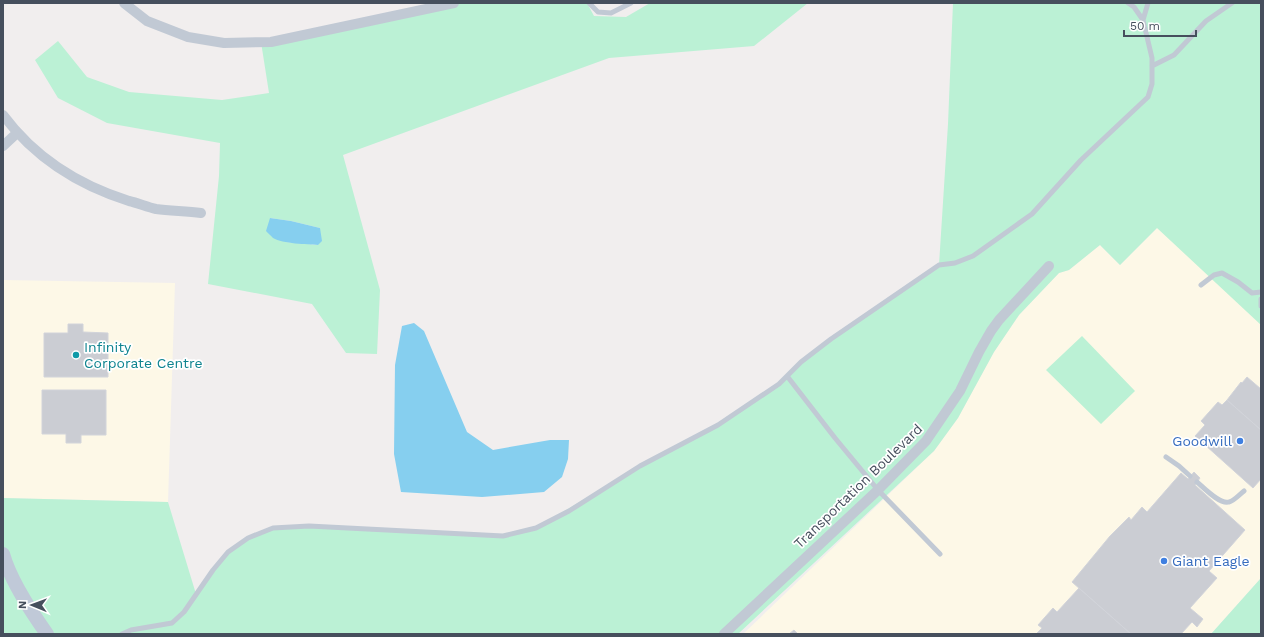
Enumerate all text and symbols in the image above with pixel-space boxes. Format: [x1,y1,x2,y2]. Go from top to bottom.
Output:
scale bar [1124,12,1196,38]
text: 50 m [1130,19,1160,33]
place label: Infinity Corporate Centre [84,339,202,371]
marker: Infinity Corporate Centre [71,350,81,360]
street label: Transportation Boulevard [791,420,925,552]
place label: Goodwill [1172,433,1233,449]
marker: Goodwill [1235,436,1245,446]
place label: Giant Eagle [1172,553,1250,569]
marker: Giant Eagle [1159,556,1169,566]
north arrow [12,585,52,625]
text: N [16,601,29,609]

